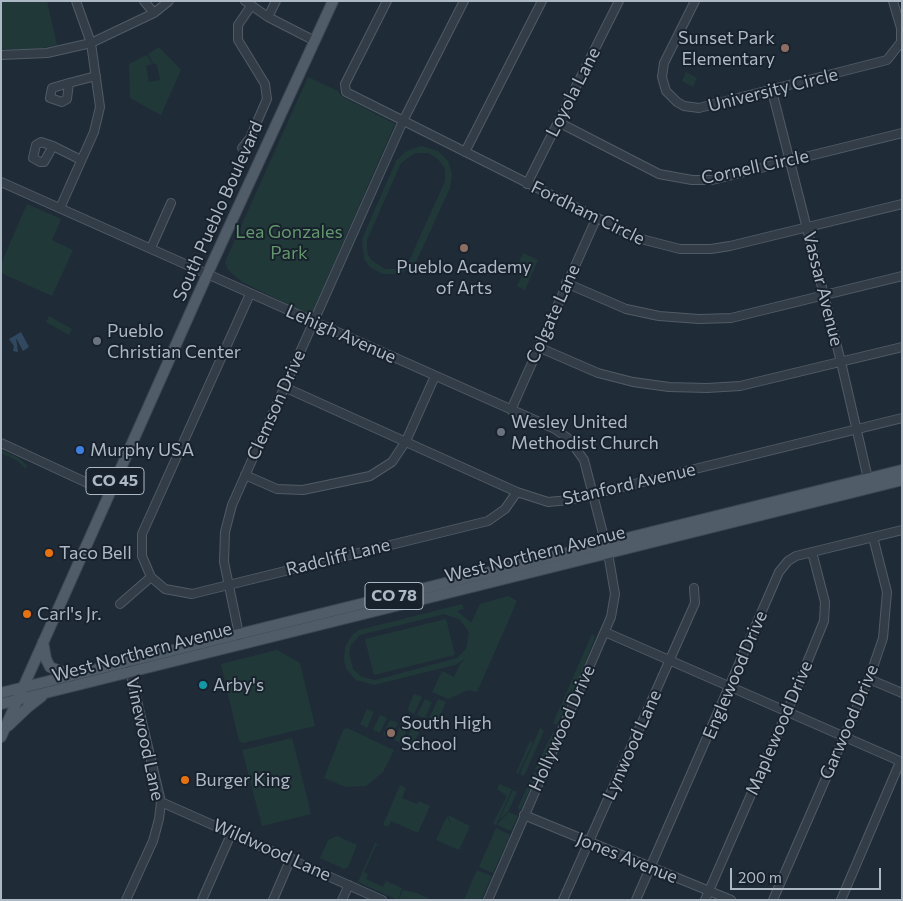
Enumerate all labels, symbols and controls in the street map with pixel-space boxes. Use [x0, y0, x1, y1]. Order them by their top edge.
place label: Sunset Park Elementary [678, 27, 775, 70]
marker: Sunset Park Elementary [779, 42, 791, 54]
street label: Loyola Lane [541, 44, 605, 140]
street label: University Circle [706, 63, 840, 117]
street label: South Pueblo Boulevard [169, 118, 267, 304]
street label: Cornell Circle [699, 145, 811, 189]
street label: Fordham Circle [528, 176, 648, 250]
park label: Lea Gonzales Park [235, 221, 343, 264]
street label: Vassar Avenue [798, 230, 848, 348]
marker: Pueblo Academy of Arts [458, 242, 470, 254]
place label: Pueblo Academy of Arts [396, 256, 532, 298]
street label: Colgate Lane [521, 261, 585, 367]
street label: Lehigh Avenue [283, 300, 399, 368]
place label: Pueblo Christian Center [107, 320, 241, 362]
marker: Pueblo Christian Center [91, 335, 103, 347]
street label: Clemson Drive [242, 347, 310, 463]
place label: Wesley United Methodist Church [511, 411, 659, 454]
marker: Wesley United Methodist Church [495, 426, 507, 438]
place label: Murphy USA [90, 439, 194, 461]
marker: Murphy USA [74, 444, 86, 456]
street label: Stanford Avenue [560, 458, 698, 510]
road number: CO 45 [86, 468, 144, 494]
street label: West Northern Avenue [443, 521, 627, 587]
street label: Radcliff Lane [284, 534, 392, 580]
place label: Taco Bell [59, 542, 132, 564]
marker: Taco Bell [43, 547, 55, 559]
road number: CO 78 [365, 582, 423, 610]
place label: Carl's Jr. [37, 603, 102, 625]
street label: Englewood Drive [698, 607, 772, 743]
marker: Carl's Jr. [21, 608, 33, 620]
street label: West Northern Avenue [50, 618, 234, 686]
street label: Maplewood Drive [741, 658, 817, 798]
street label: Garwood Drive [815, 661, 883, 783]
street label: Hollywood Drive [525, 662, 599, 794]
place label: Arby's [213, 674, 264, 696]
street label: Vinewood Lane [121, 675, 169, 803]
marker: Arby's [197, 679, 209, 691]
street label: Lynwood Lane [598, 687, 666, 803]
place label: South High School [401, 712, 492, 754]
marker: South High School [385, 727, 397, 739]
place label: Burger King [195, 769, 290, 791]
marker: Burger King [179, 774, 191, 786]
street label: Wildwood Lane [210, 814, 334, 886]
street label: Jones Avenue [573, 828, 681, 888]
scale bar [733, 858, 884, 890]
text: 200 m [738, 868, 782, 886]

